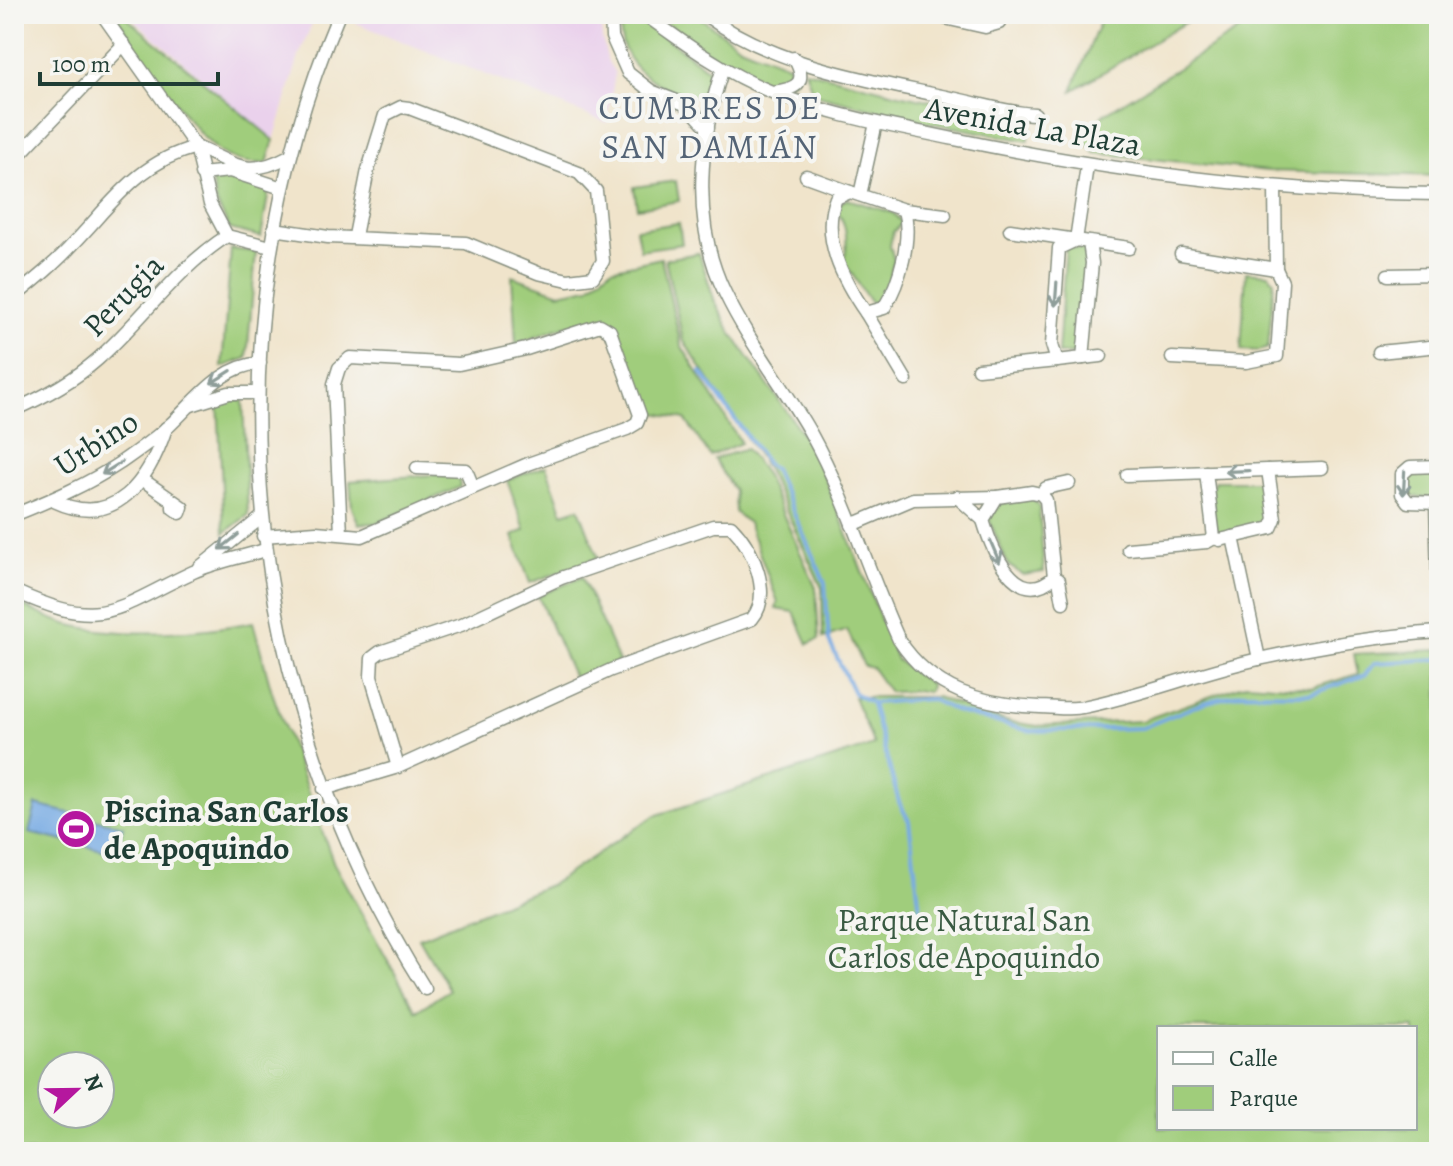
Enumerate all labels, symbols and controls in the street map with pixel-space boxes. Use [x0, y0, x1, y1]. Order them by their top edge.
scale bar [40, 36, 218, 86]
text: 100 m [52, 48, 111, 80]
district label: CUMBRES DE SAN DAMIÁN [598, 84, 822, 170]
street label: Avenida La Plaza [921, 85, 1145, 167]
street label: Perugia [72, 244, 174, 346]
one-way arrow [1048, 280, 1063, 307]
one-way arrow [210, 370, 233, 386]
street label: Urbino [45, 399, 147, 487]
one-way arrow [101, 460, 124, 476]
one-way arrow [1224, 463, 1251, 478]
one-way arrow [1396, 470, 1411, 496]
one-way arrow [219, 533, 240, 551]
one-way arrow [989, 539, 1004, 564]
place label: Piscina San Carlos de Apoquindo [104, 789, 349, 870]
sports icon: Piscina San Carlos de Apoquindo [55, 808, 97, 850]
park label: Parque Natural San Carlos de Apoquindo [828, 898, 1100, 979]
legend [1157, 1026, 1417, 1130]
text: Calle [1229, 1042, 1278, 1074]
north arrow [36, 1050, 116, 1130]
text: N [77, 1070, 111, 1096]
text: Parque [1229, 1082, 1298, 1114]

